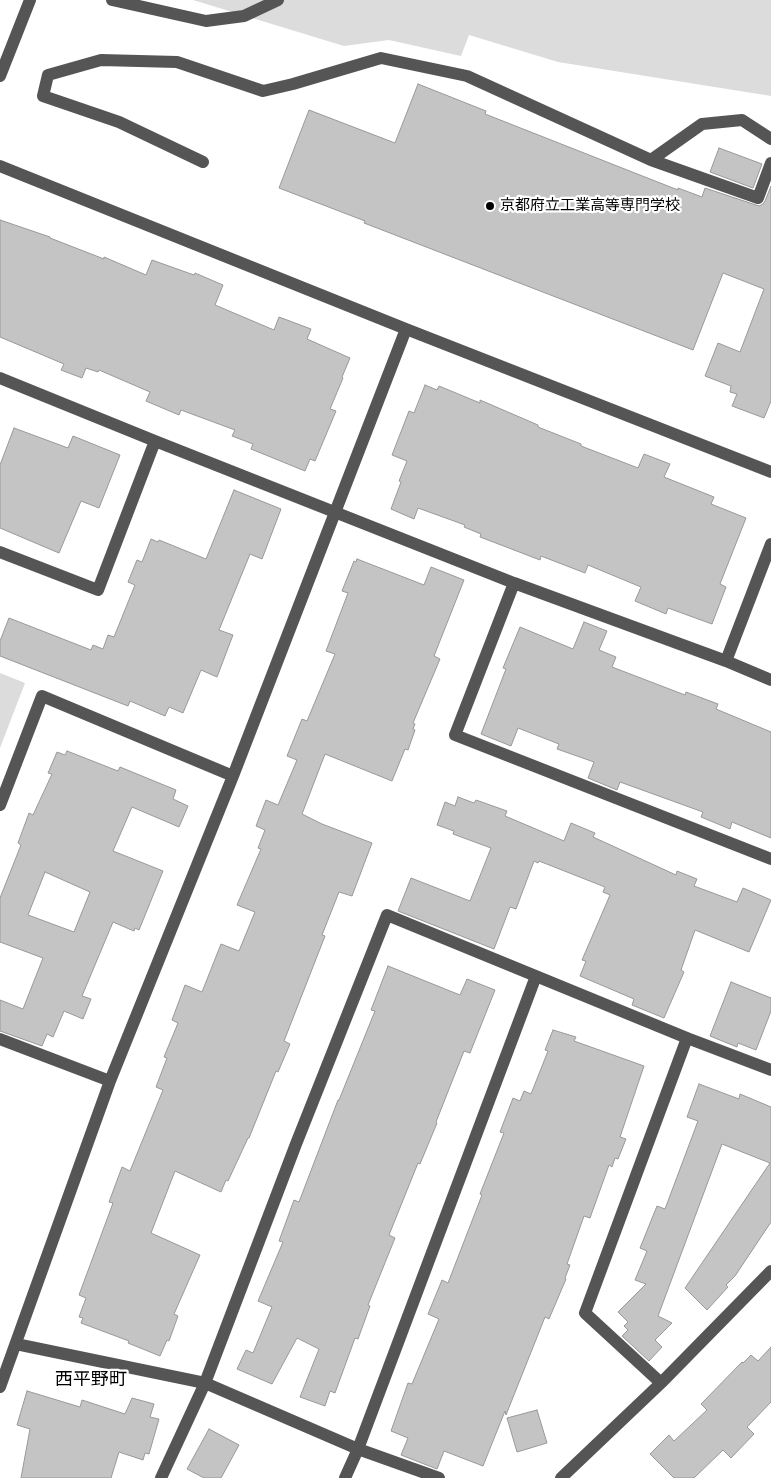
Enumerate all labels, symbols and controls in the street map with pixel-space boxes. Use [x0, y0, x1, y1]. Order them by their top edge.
place label: 京都府立工業高等専門学校 [500, 197, 680, 215]
marker: 京都府立工業高等専門学校 [484, 200, 496, 212]
district label: 西平野町 [55, 1369, 127, 1391]

